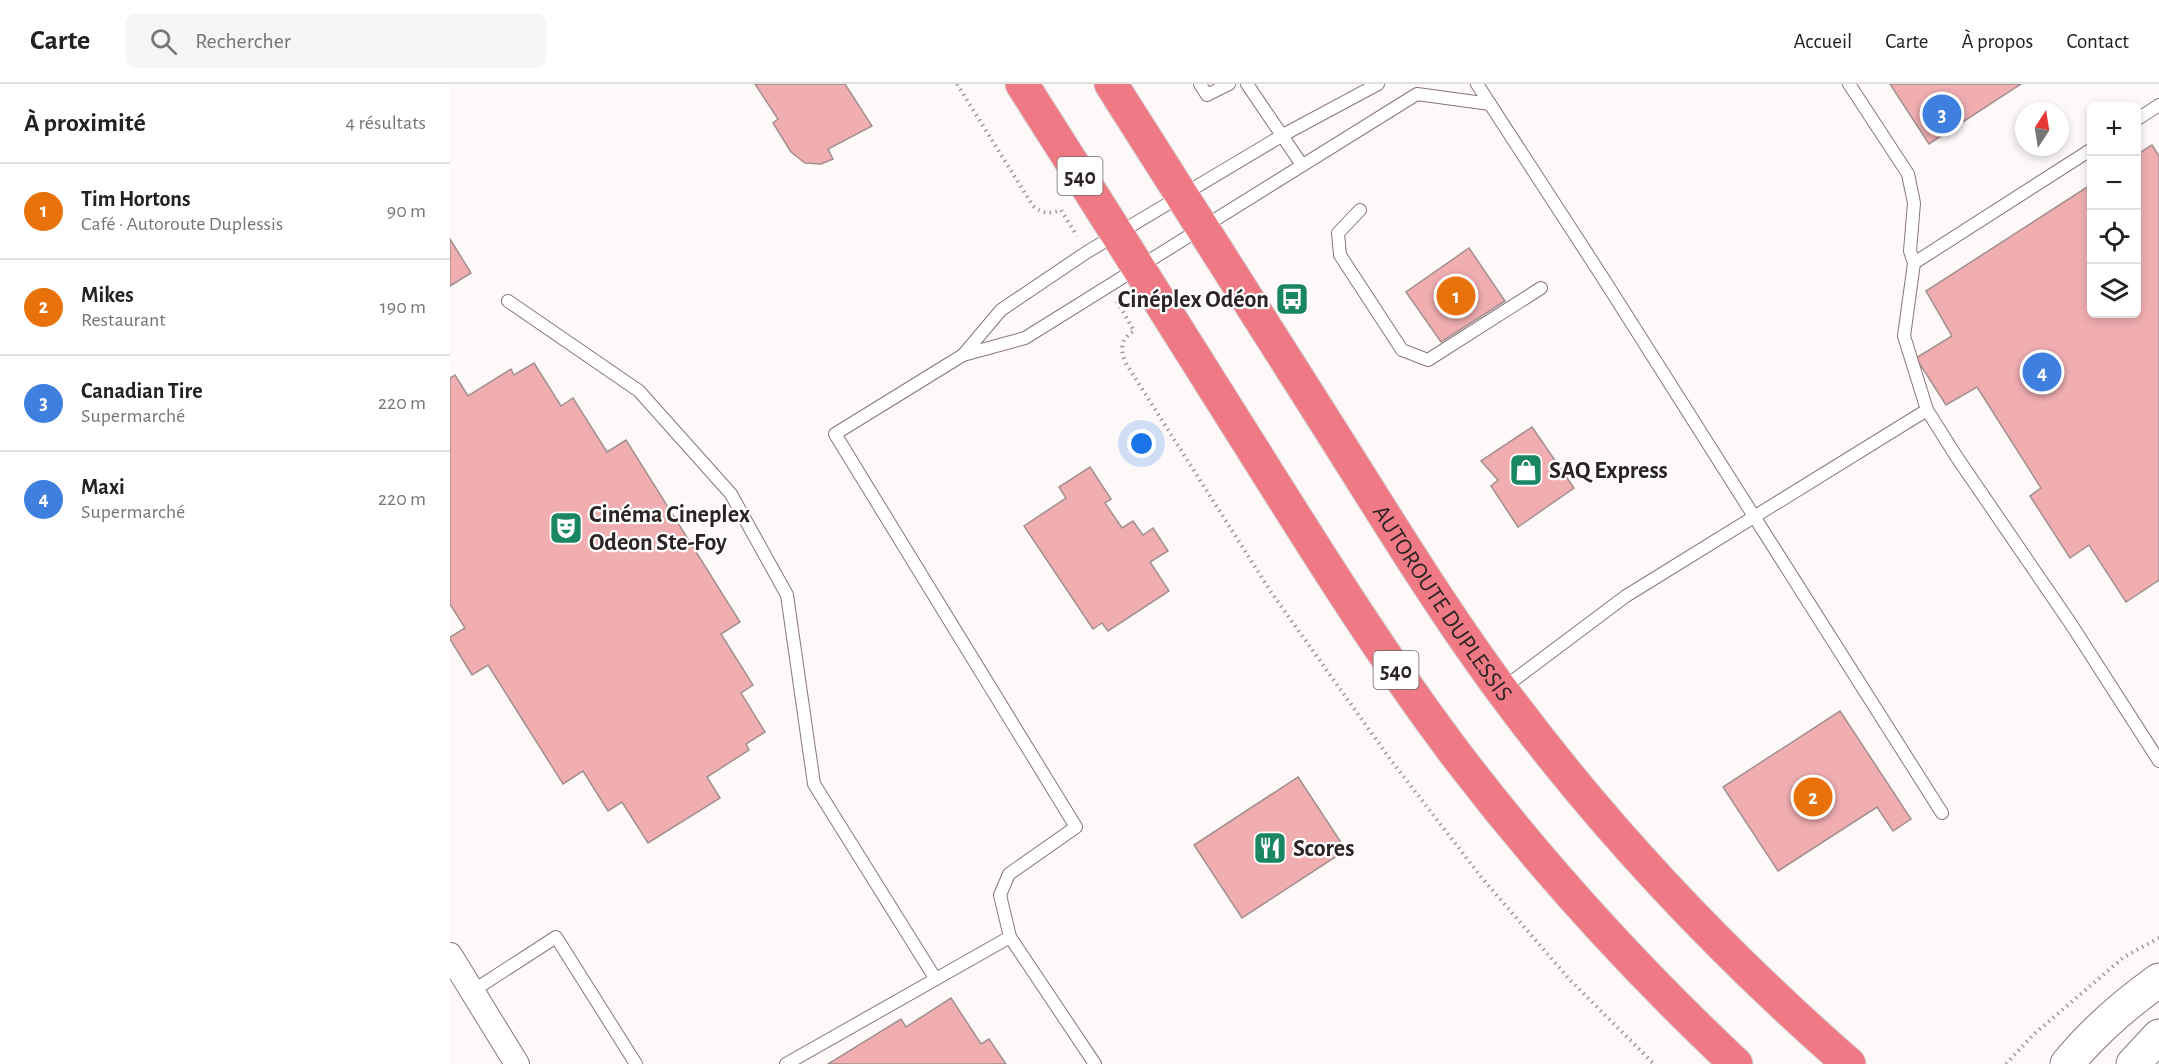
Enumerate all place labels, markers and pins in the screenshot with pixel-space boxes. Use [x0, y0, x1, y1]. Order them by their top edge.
pin: 3 [1922, 92, 1962, 136]
pin: 1 [1436, 274, 1476, 318]
bus stop icon: Cinéplex Odéon [1274, 281, 1310, 317]
place label: Cinéplex Odéon [1118, 288, 1269, 312]
pin: 4 [2022, 350, 2062, 394]
shop icon: SAQ Express [1508, 452, 1544, 488]
place label: SAQ Express [1549, 459, 1668, 483]
place label: Cinéma Cineplex Odeon Ste-Foy [589, 503, 750, 555]
theatre icon: Cinéma Cineplex Odeon Ste-Foy [548, 510, 584, 546]
pin: 2 [1794, 774, 1832, 820]
restaurant icon: Scores [1252, 830, 1288, 866]
place label: Scores [1293, 837, 1354, 861]

